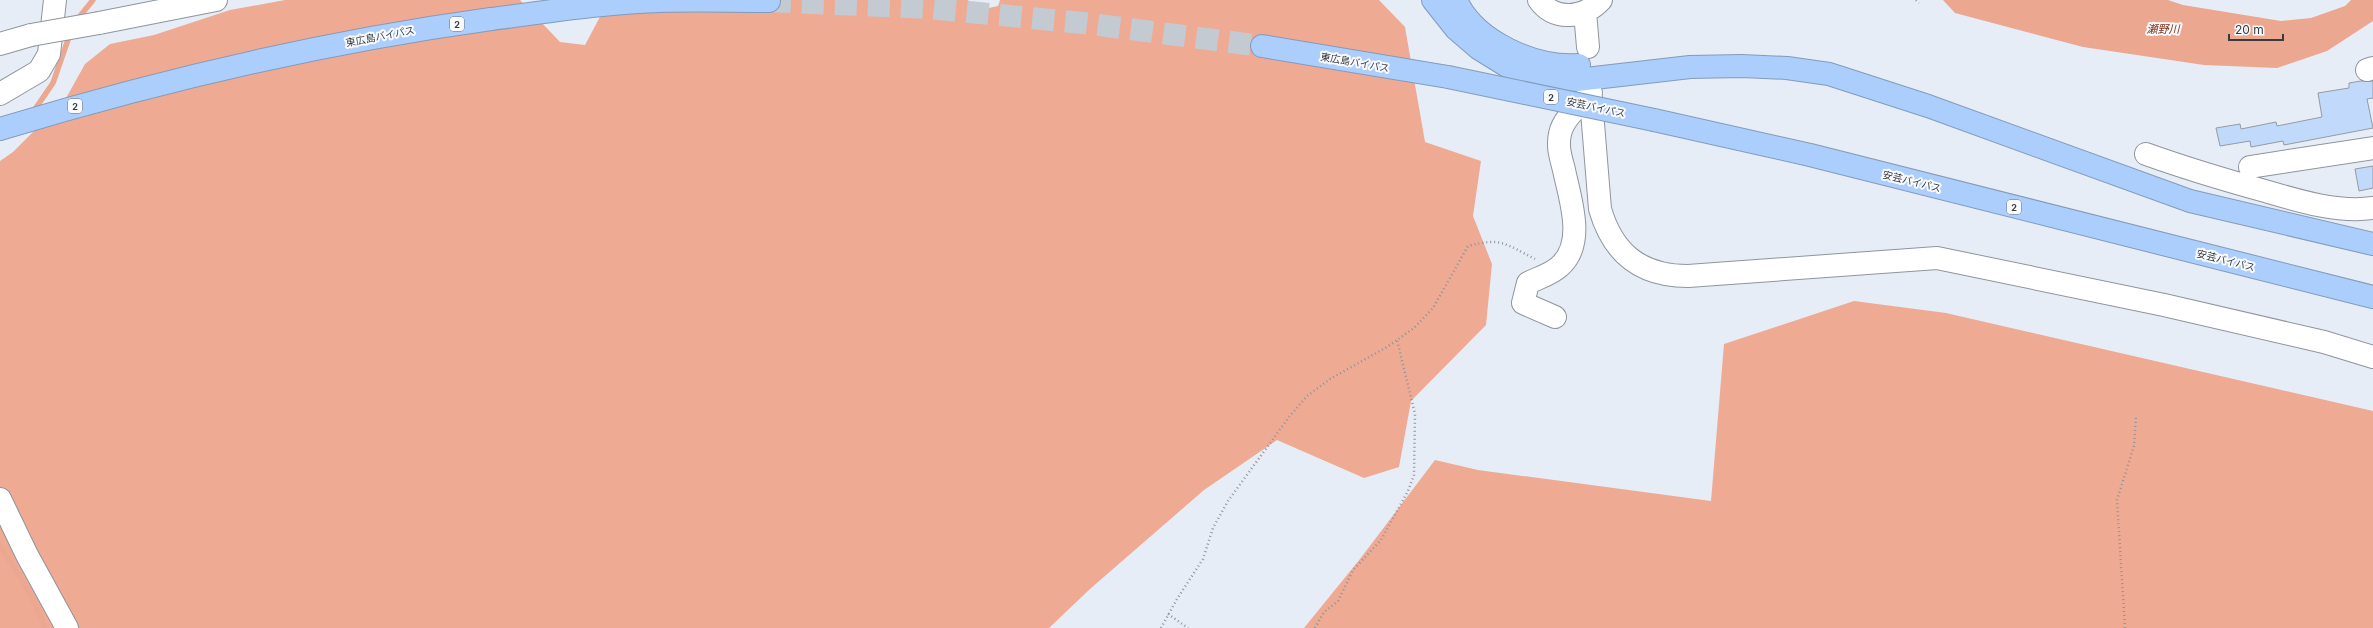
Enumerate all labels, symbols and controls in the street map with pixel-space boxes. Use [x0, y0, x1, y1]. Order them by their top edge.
scale bar [2229, 16, 2283, 42]
road number: 2 [450, 17, 464, 31]
water label: 瀬野川 [2147, 22, 2180, 36]
text: 20 m [2235, 22, 2264, 37]
street label: 東広島バイパス [345, 23, 415, 49]
street label: 東広島バイパス [1320, 50, 1390, 74]
road number: 2 [1544, 90, 1558, 104]
street label: 安芸バイパス [1565, 95, 1627, 119]
road number: 2 [68, 99, 82, 113]
street label: 安芸バイパス [1882, 168, 1942, 194]
road number: 2 [2007, 200, 2021, 214]
street label: 安芸バイパス [2196, 247, 2256, 273]

